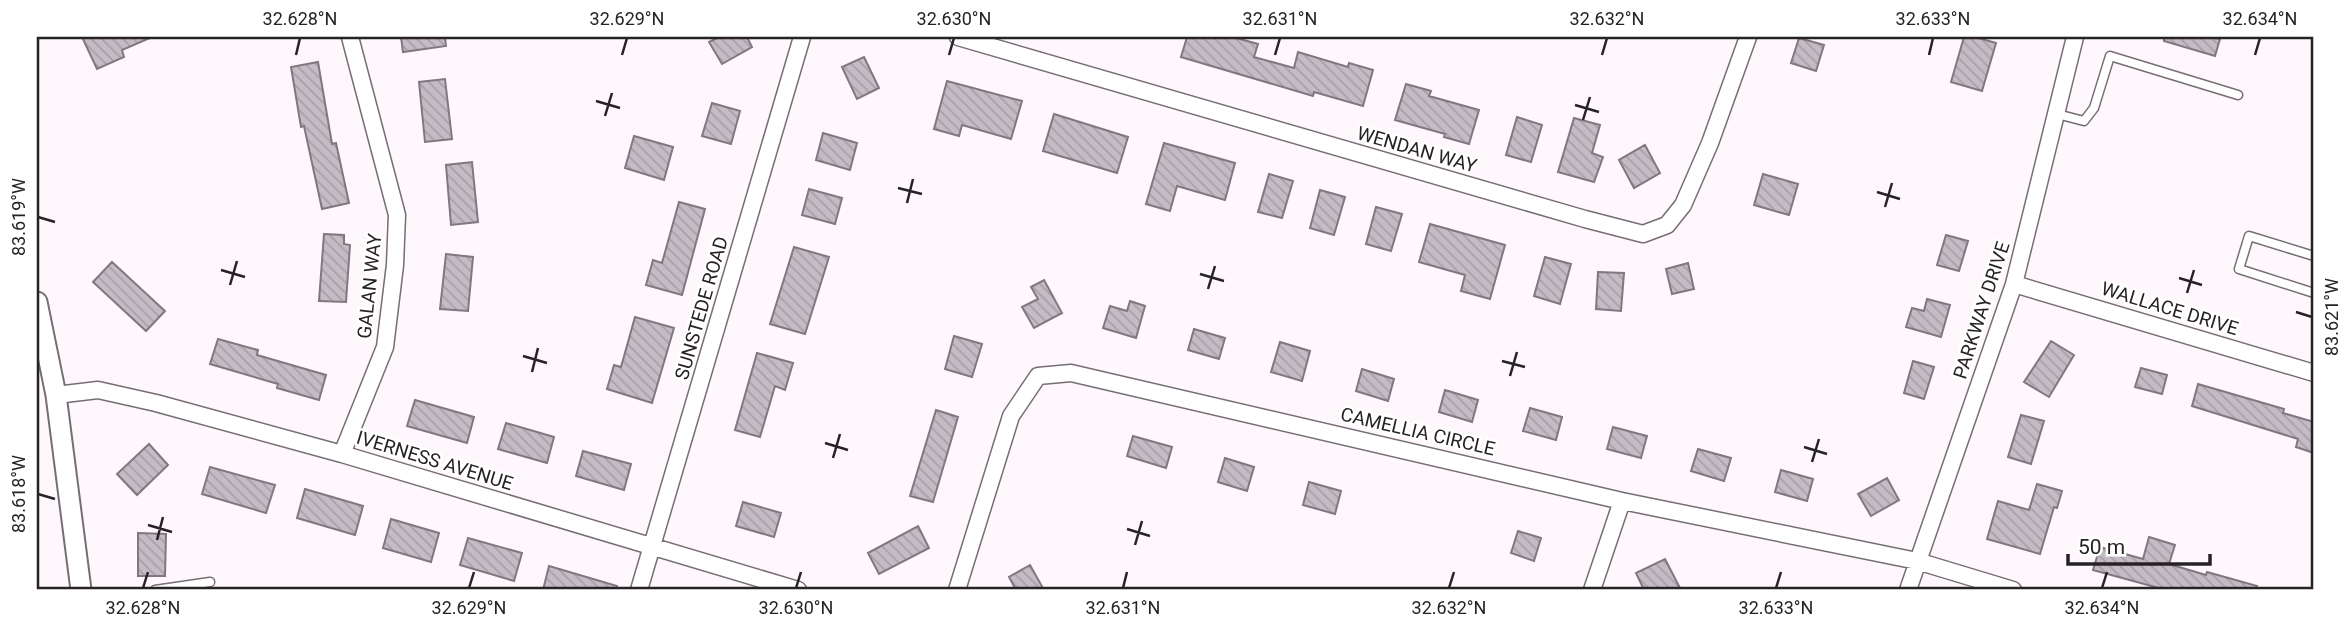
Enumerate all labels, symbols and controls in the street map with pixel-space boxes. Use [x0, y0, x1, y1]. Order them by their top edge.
text: 32.628°N [263, 8, 337, 29]
text: 32.629°N [590, 8, 664, 29]
text: 32.630°N [917, 8, 991, 29]
text: 32.631°N [1243, 8, 1317, 29]
text: 32.632°N [1570, 8, 1644, 29]
text: 32.633°N [1896, 8, 1970, 29]
text: 32.634°N [2223, 8, 2297, 29]
street label: WENDAN WAY [1354, 121, 1480, 178]
text: 83.619°W [8, 178, 29, 256]
street label: GALAN WAY [353, 232, 387, 340]
street label: SUNSTEDE ROAD [670, 234, 733, 382]
street label: PARKWAY DRIVE [1948, 238, 2015, 382]
street label: WALLACE DRIVE [2099, 277, 2241, 340]
text: 83.621°W [2321, 278, 2342, 356]
street label: CAMELLIA CIRCLE [1338, 403, 1497, 460]
street label: IVERNESS AVENUE [354, 426, 516, 495]
text: 83.618°W [8, 455, 29, 533]
scale bar [2068, 522, 2209, 566]
text: 50 m [2078, 535, 2125, 559]
text: 32.628°N [106, 597, 180, 618]
text: 32.629°N [432, 597, 506, 618]
text: 32.630°N [759, 597, 833, 618]
text: 32.631°N [1086, 597, 1160, 618]
text: 32.632°N [1412, 597, 1486, 618]
text: 32.633°N [1739, 597, 1813, 618]
text: 32.634°N [2065, 597, 2139, 618]

